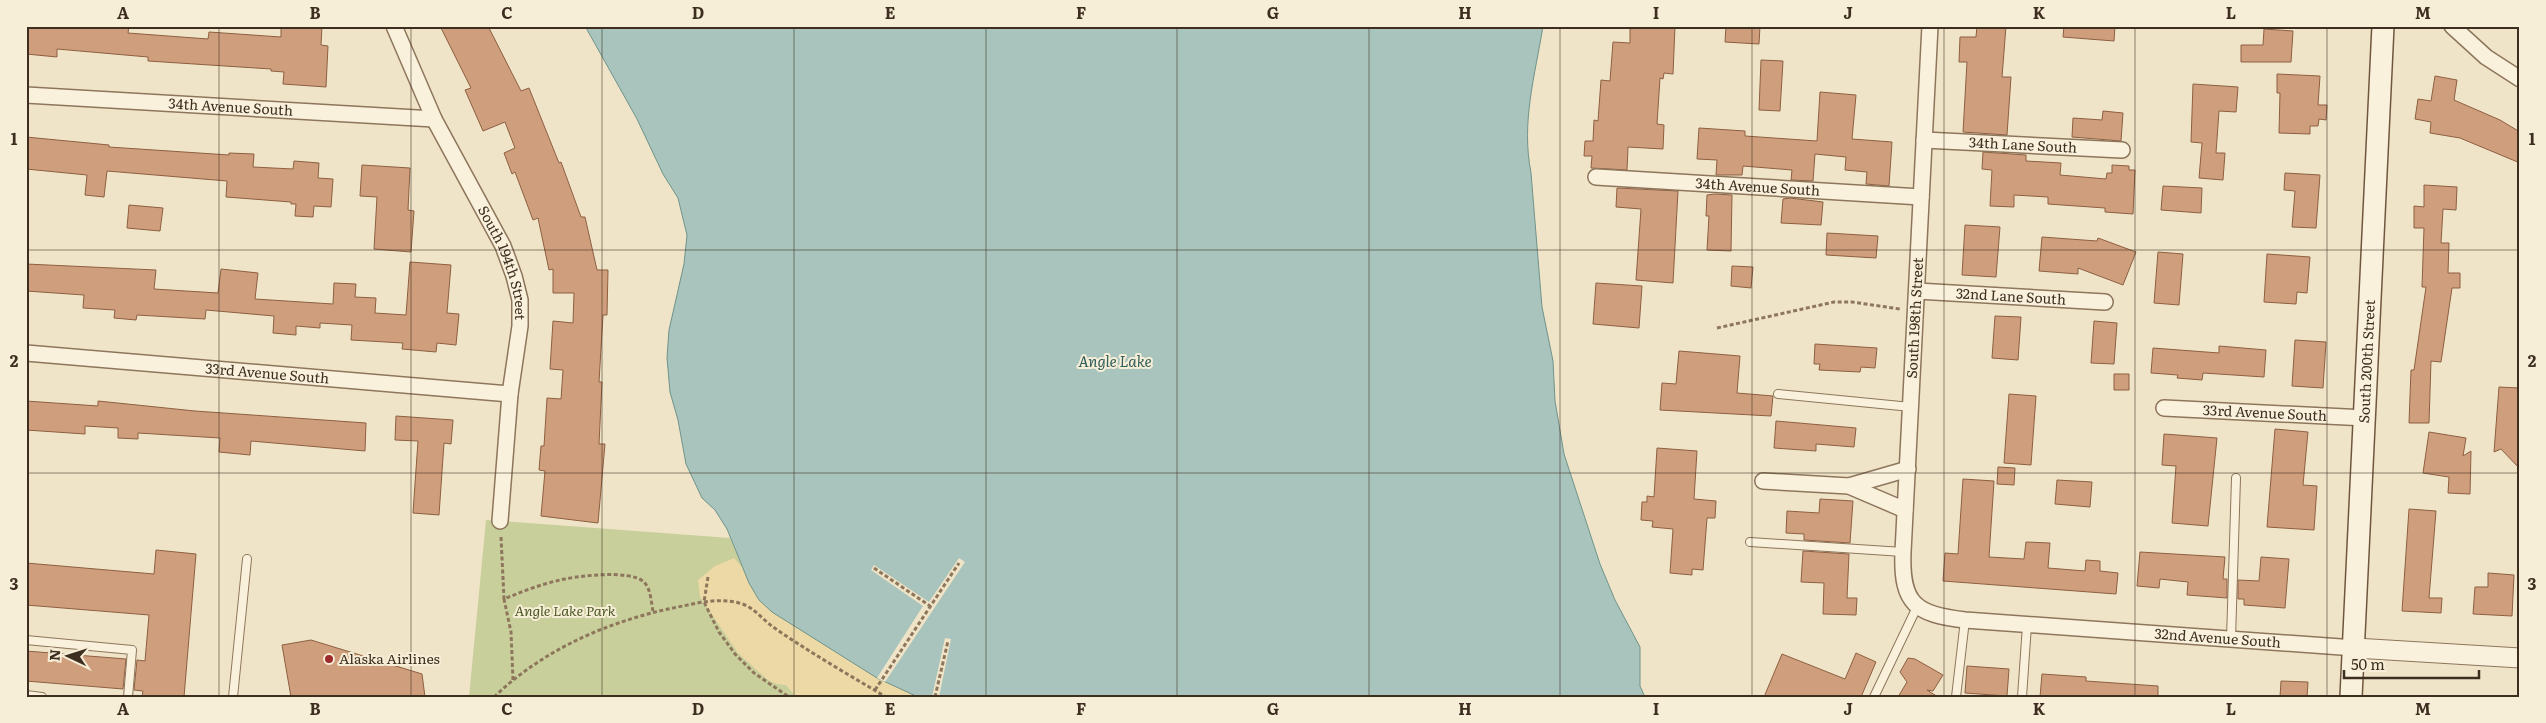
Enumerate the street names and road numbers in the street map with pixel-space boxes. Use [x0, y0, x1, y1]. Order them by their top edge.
street label: 34th Avenue South [168, 92, 294, 120]
street label: 34th Lane South [1968, 131, 2078, 157]
street label: 34th Avenue South [1695, 172, 1821, 200]
street label: South 194th Street [474, 202, 531, 321]
street label: South 198th Street [1901, 257, 1927, 379]
street label: 32nd Lane South [1955, 282, 2067, 309]
street label: South 200th Street [2353, 299, 2379, 424]
street label: 33rd Avenue South [204, 357, 330, 388]
street label: 33rd Avenue South [2202, 399, 2328, 425]
street label: 32nd Avenue South [2154, 623, 2282, 652]

